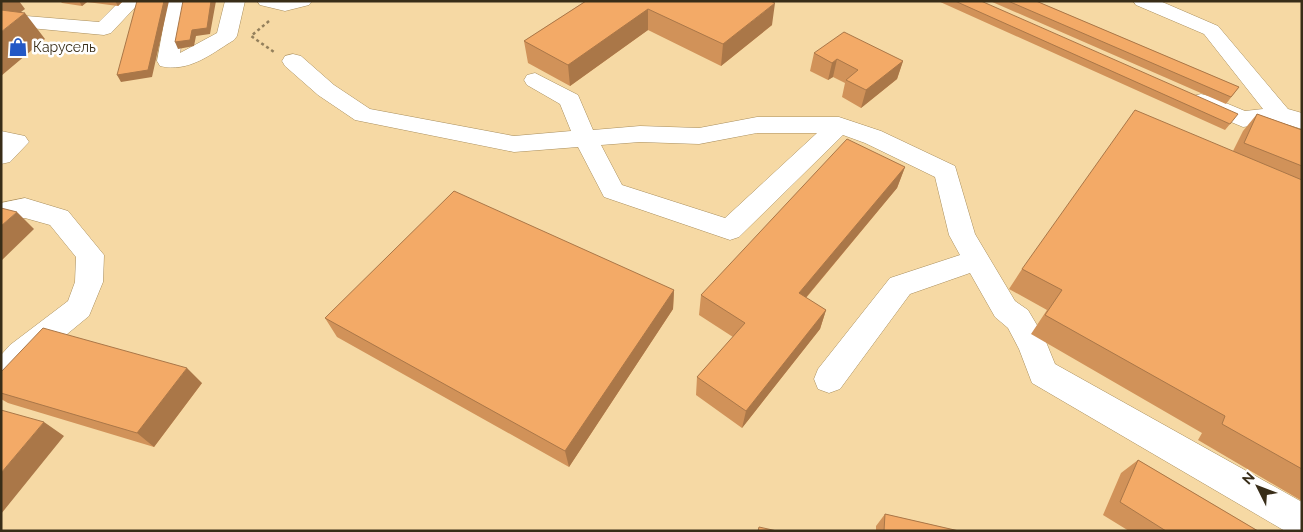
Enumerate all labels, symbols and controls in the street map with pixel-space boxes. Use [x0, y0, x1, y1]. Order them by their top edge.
shop icon: Карусель [7, 36, 29, 58]
place label: Карусель [33, 39, 96, 55]
north arrow [1233, 462, 1283, 512]
text: N [1239, 469, 1258, 488]

